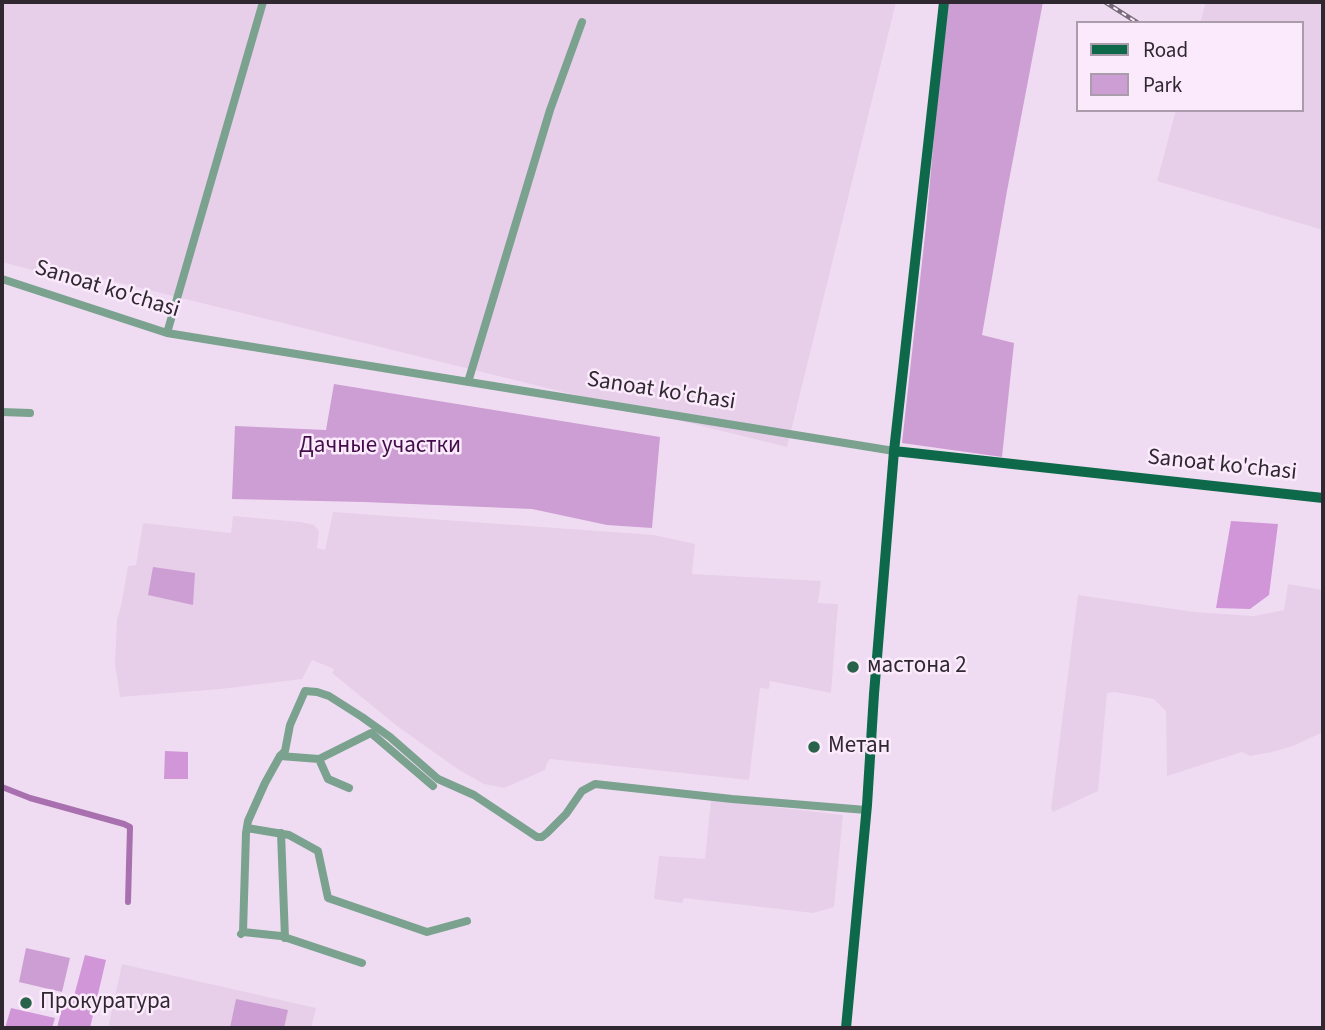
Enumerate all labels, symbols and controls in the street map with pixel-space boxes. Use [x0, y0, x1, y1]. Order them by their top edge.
legend [1076, 21, 1304, 112]
text: Road [1143, 35, 1188, 65]
text: Park [1143, 70, 1182, 100]
street label: Sanoat ko'chasi [31, 255, 183, 325]
street label: Sanoat ko'chasi [585, 367, 737, 417]
park label: Дачные участки [299, 433, 461, 461]
street label: Sanoat ko'chasi [1146, 444, 1298, 488]
place label: мастона 2 [867, 653, 967, 681]
marker: мастона 2 [845, 659, 861, 675]
place label: Метан [828, 733, 891, 761]
marker: Метан [806, 739, 822, 755]
place label: Прокуратура [40, 989, 171, 1017]
marker: Прокуратура [18, 995, 34, 1011]

